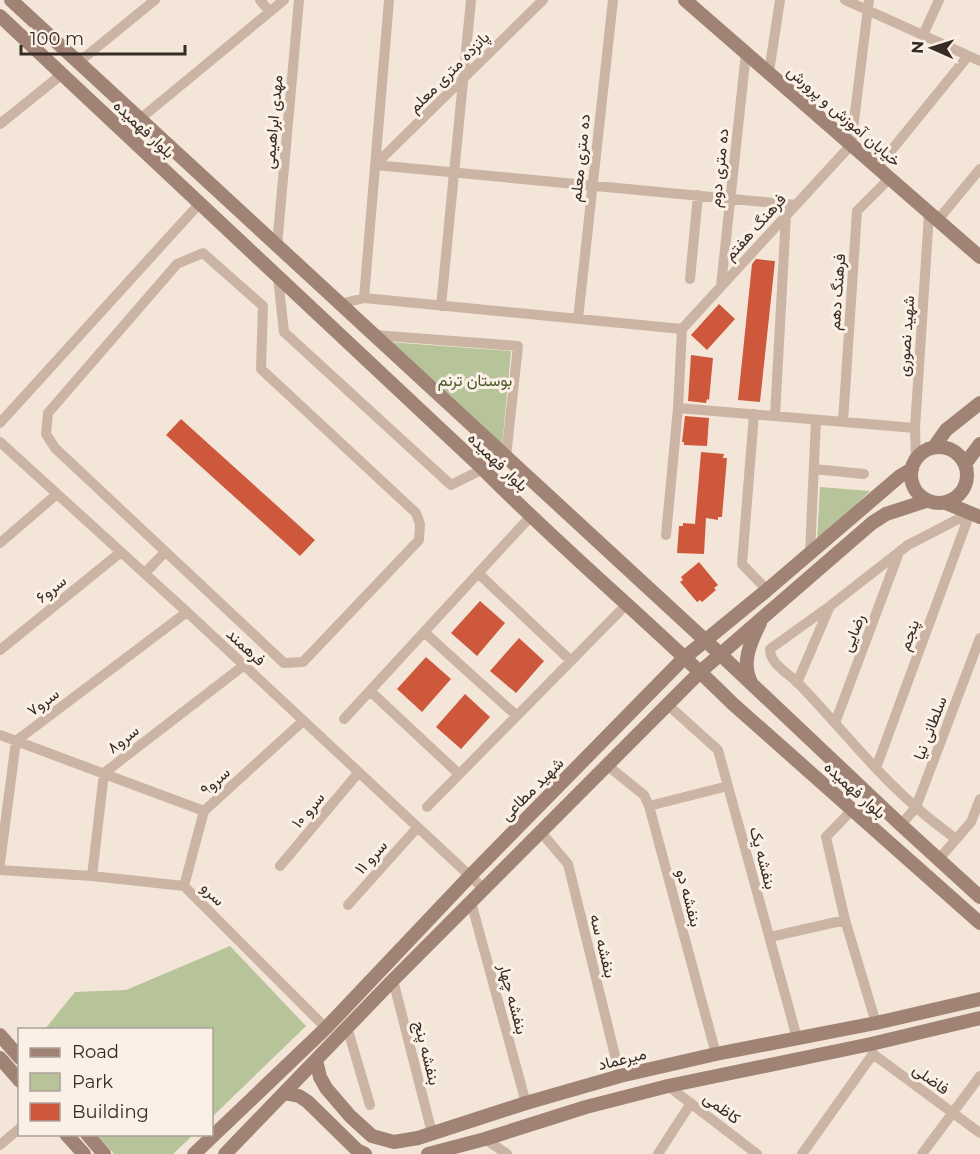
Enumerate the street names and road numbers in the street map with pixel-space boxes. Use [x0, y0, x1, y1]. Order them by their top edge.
street label: پانزده متری معلم [405, 28, 495, 118]
street label: خیابان آموزش و پرورش [782, 61, 905, 172]
street label: مهدی ابراهیمی [259, 74, 288, 170]
street label: بلوار فهمیده [109, 96, 178, 163]
street label: ده متری معلم [566, 113, 595, 203]
street label: ده متری دوم [705, 127, 734, 209]
street label: فرهنگ هفتم [720, 190, 791, 265]
street label: فرهنگ دهم [825, 253, 850, 331]
street label: شهید نصوری [894, 295, 919, 377]
street label: بلوار فهمیده [463, 429, 532, 496]
street label: سرو۶ [32, 571, 71, 608]
street label: رضایی [837, 611, 870, 655]
street label: پنجم [895, 617, 925, 654]
street label: فرهمند [222, 624, 269, 671]
street label: سرو۷ [23, 684, 63, 721]
street label: سلطانی نیا [909, 694, 952, 763]
street label: سرو۸ [103, 721, 143, 758]
street label: شهید مطاعی [497, 754, 568, 825]
street label: بلوار فهمیده [820, 757, 890, 823]
street label: سرو۹ [196, 763, 234, 800]
street label: سرو ۱۰ [287, 788, 329, 833]
street label: بنفشه یک [746, 825, 780, 891]
street label: ۱۱ سرو [351, 836, 392, 879]
street label: بنفشه دو [671, 867, 706, 929]
street label: سرو [196, 878, 229, 911]
street label: بنفشه سه [586, 912, 620, 980]
street label: بنفشه چهار [492, 961, 532, 1037]
street label: بنفشه پنج [408, 1019, 444, 1088]
street label: میرعماد [596, 1044, 648, 1075]
street label: فاضلی [909, 1059, 953, 1099]
street label: کاظمی [699, 1088, 744, 1129]

